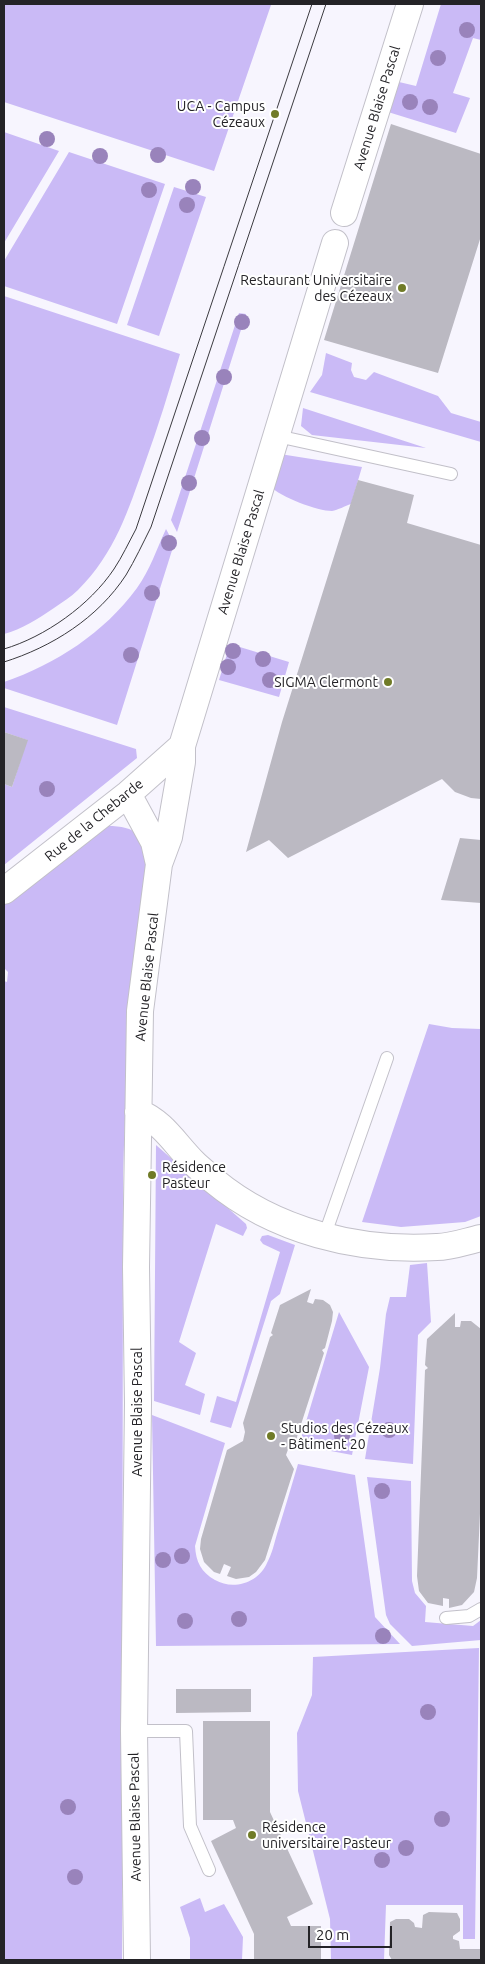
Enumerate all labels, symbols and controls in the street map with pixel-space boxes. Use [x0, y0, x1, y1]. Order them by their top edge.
street label: Avenue Blaise Pascal [350, 44, 404, 172]
place label: UCA - Campus Cézeaux [177, 98, 265, 130]
marker: UCA - Campus Cézeaux [269, 108, 281, 120]
place label: Restaurant Universitaire des Cézeaux [240, 272, 392, 304]
marker: Restaurant Universitaire des Cézeaux [396, 282, 408, 294]
street label: Avenue Blaise Pascal [214, 488, 268, 616]
place label: SIGMA Clermont [274, 674, 378, 690]
marker: SIGMA Clermont [382, 676, 394, 688]
street label: Rue de la Chebarde [41, 775, 147, 865]
street label: Avenue Blaise Pascal [132, 912, 162, 1042]
place label: Résidence Pasteur [162, 1159, 226, 1192]
marker: Résidence Pasteur [146, 1169, 158, 1181]
street label: Avenue Blaise Pascal [129, 1347, 145, 1477]
place label: Studios des Cézeaux - Bâtiment 20 [281, 1420, 409, 1452]
marker: Studios des Cézeaux - Bâtiment 20 [265, 1430, 277, 1442]
street label: Avenue Blaise Pascal [125, 1752, 145, 1882]
place label: Résidence universitaire Pasteur [262, 1819, 391, 1851]
marker: Résidence universitaire Pasteur [246, 1829, 258, 1841]
scale bar [310, 1916, 394, 1948]
text: 20 m [316, 1926, 349, 1943]

